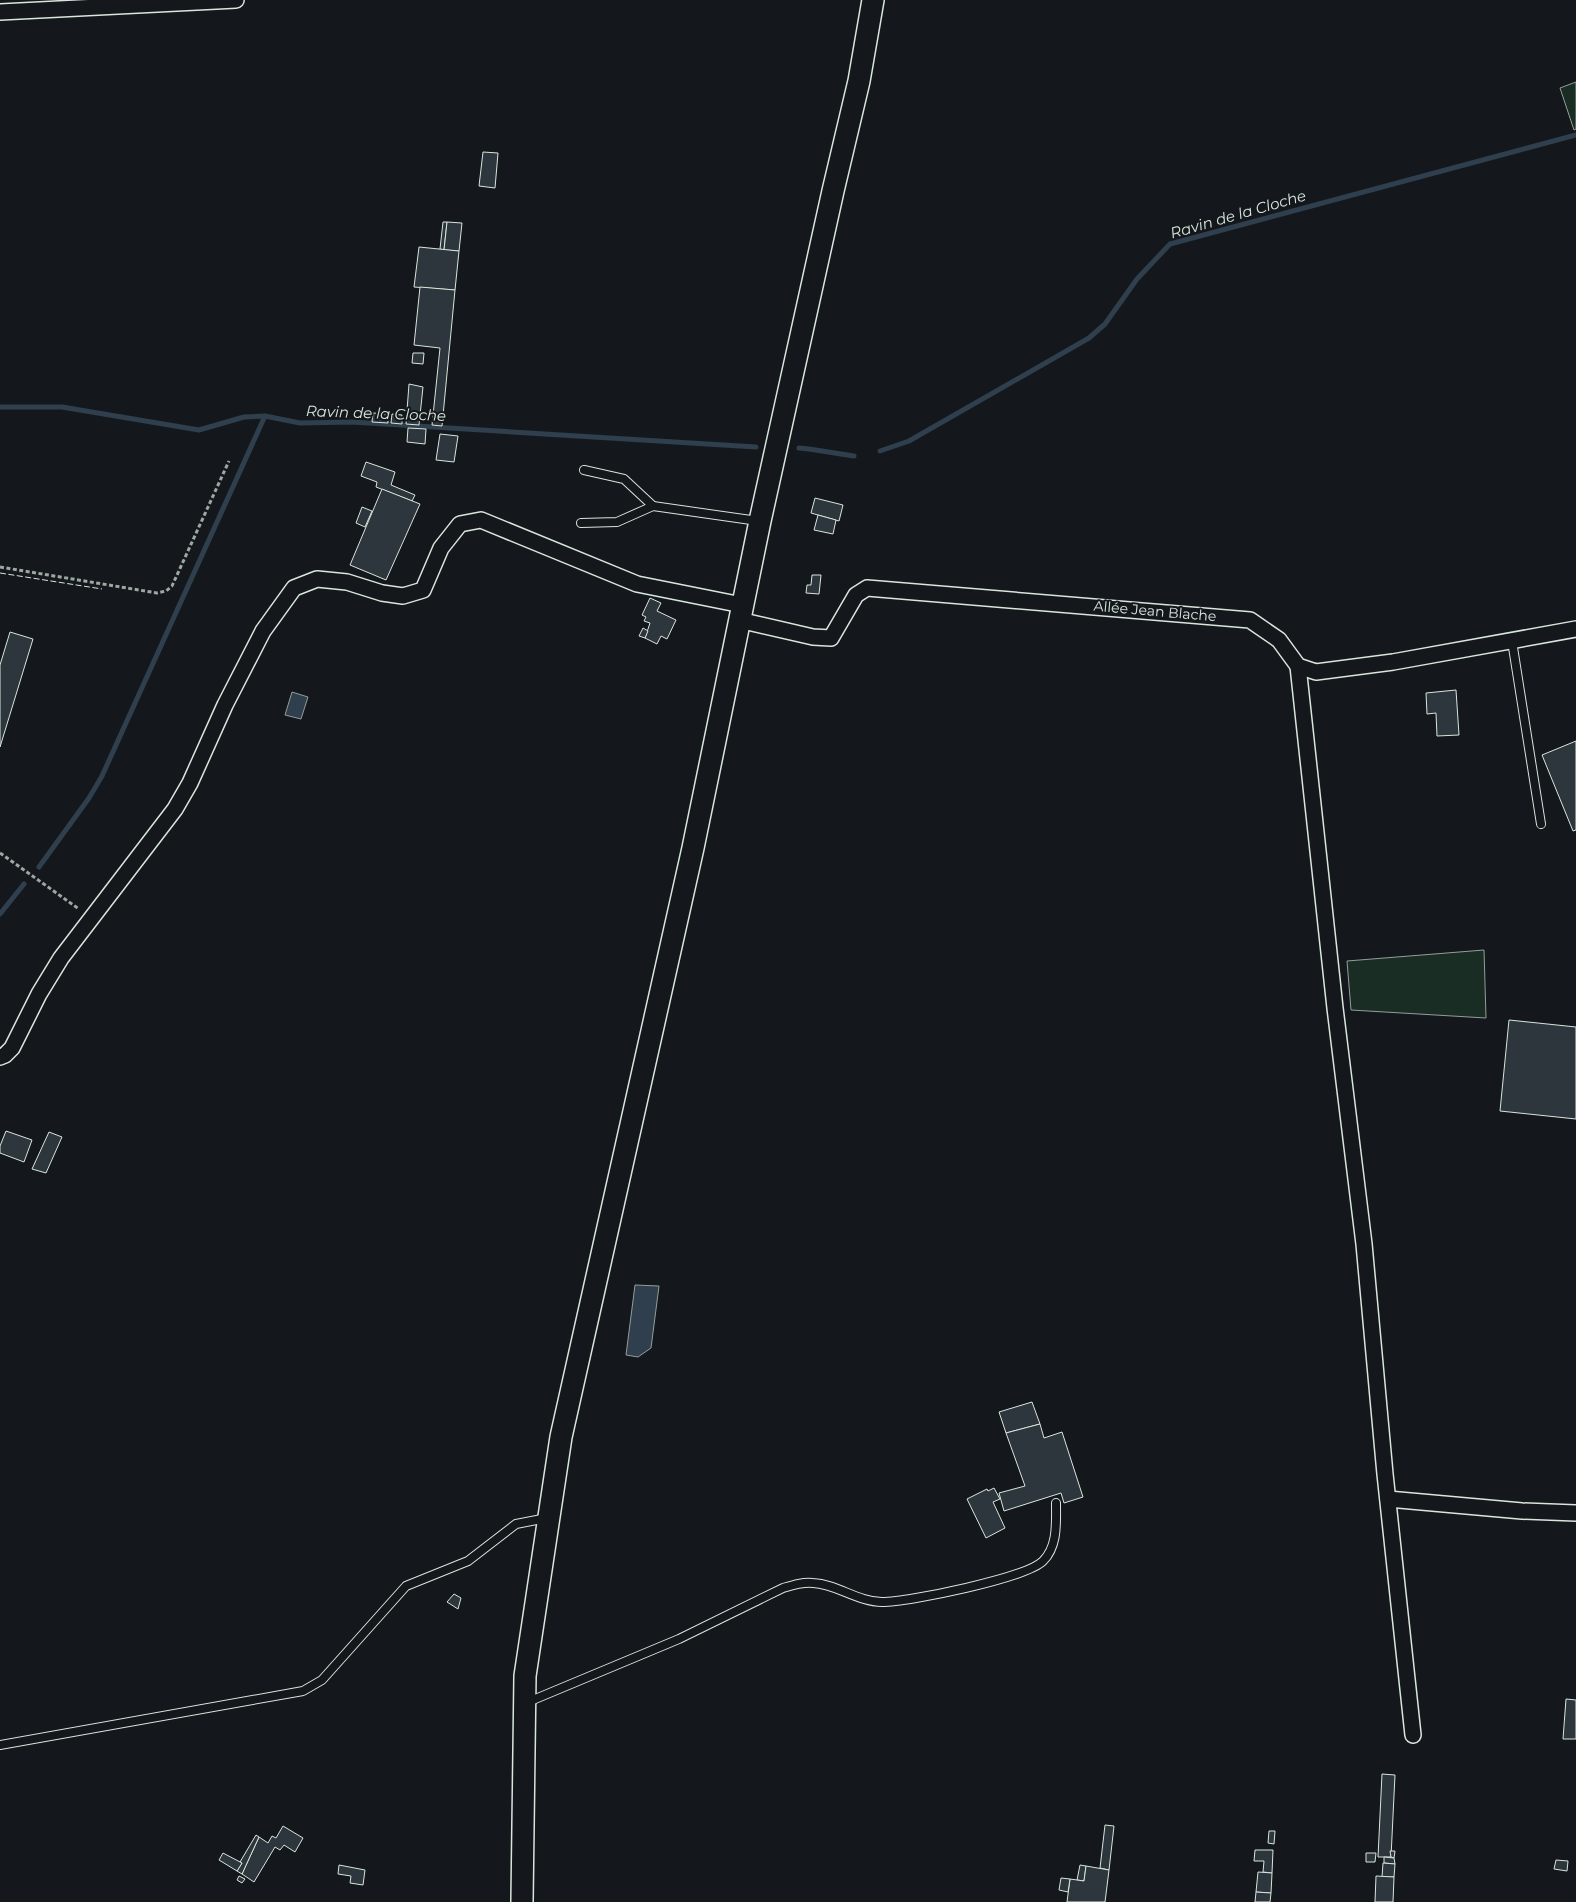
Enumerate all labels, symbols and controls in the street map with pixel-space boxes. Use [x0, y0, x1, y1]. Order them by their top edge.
water label: Ravin de la Cloche [1168, 186, 1308, 242]
water label: Ravin de la Cloche [306, 401, 446, 425]
street label: Allée Jean Blache [1093, 597, 1217, 625]

